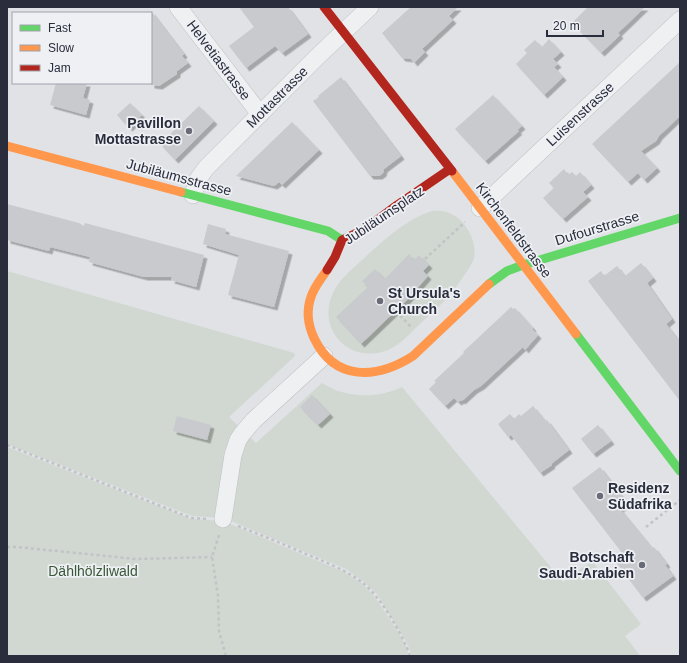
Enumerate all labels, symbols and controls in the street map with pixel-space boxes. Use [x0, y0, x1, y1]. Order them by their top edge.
legend [12, 12, 152, 84]
scale bar [547, 12, 603, 38]
street label: Helvetiastrasse [184, 17, 254, 103]
text: 20 m [553, 19, 580, 33]
text: Fast [48, 21, 72, 35]
text: Slow [48, 41, 74, 55]
text: Jam [48, 61, 71, 75]
street label: Mottastrasse [243, 63, 311, 131]
street label: Luisenstrasse [543, 79, 617, 149]
place label: Pavillon Mottastrasse [95, 115, 181, 147]
marker: Pavillon Mottastrasse [184, 126, 194, 136]
street label: Jubiläumsstrasse [125, 155, 234, 199]
street label: Kirchenfeldstrasse [473, 179, 555, 281]
street label: Jubiläumsplatz [341, 182, 427, 248]
street label: Dufourstrasse [553, 208, 641, 248]
place label: St Ursula's Church [388, 285, 461, 317]
marker: St Ursula's Church [375, 296, 385, 306]
place label: Residenz Südafrika [608, 480, 672, 512]
marker: Residenz Südafrika [595, 491, 605, 501]
place label: Botschaft Saudi-Arabien [539, 549, 634, 581]
marker: Botschaft Saudi-Arabien [637, 560, 647, 570]
park label: Dählhölzliwald [48, 563, 138, 579]

